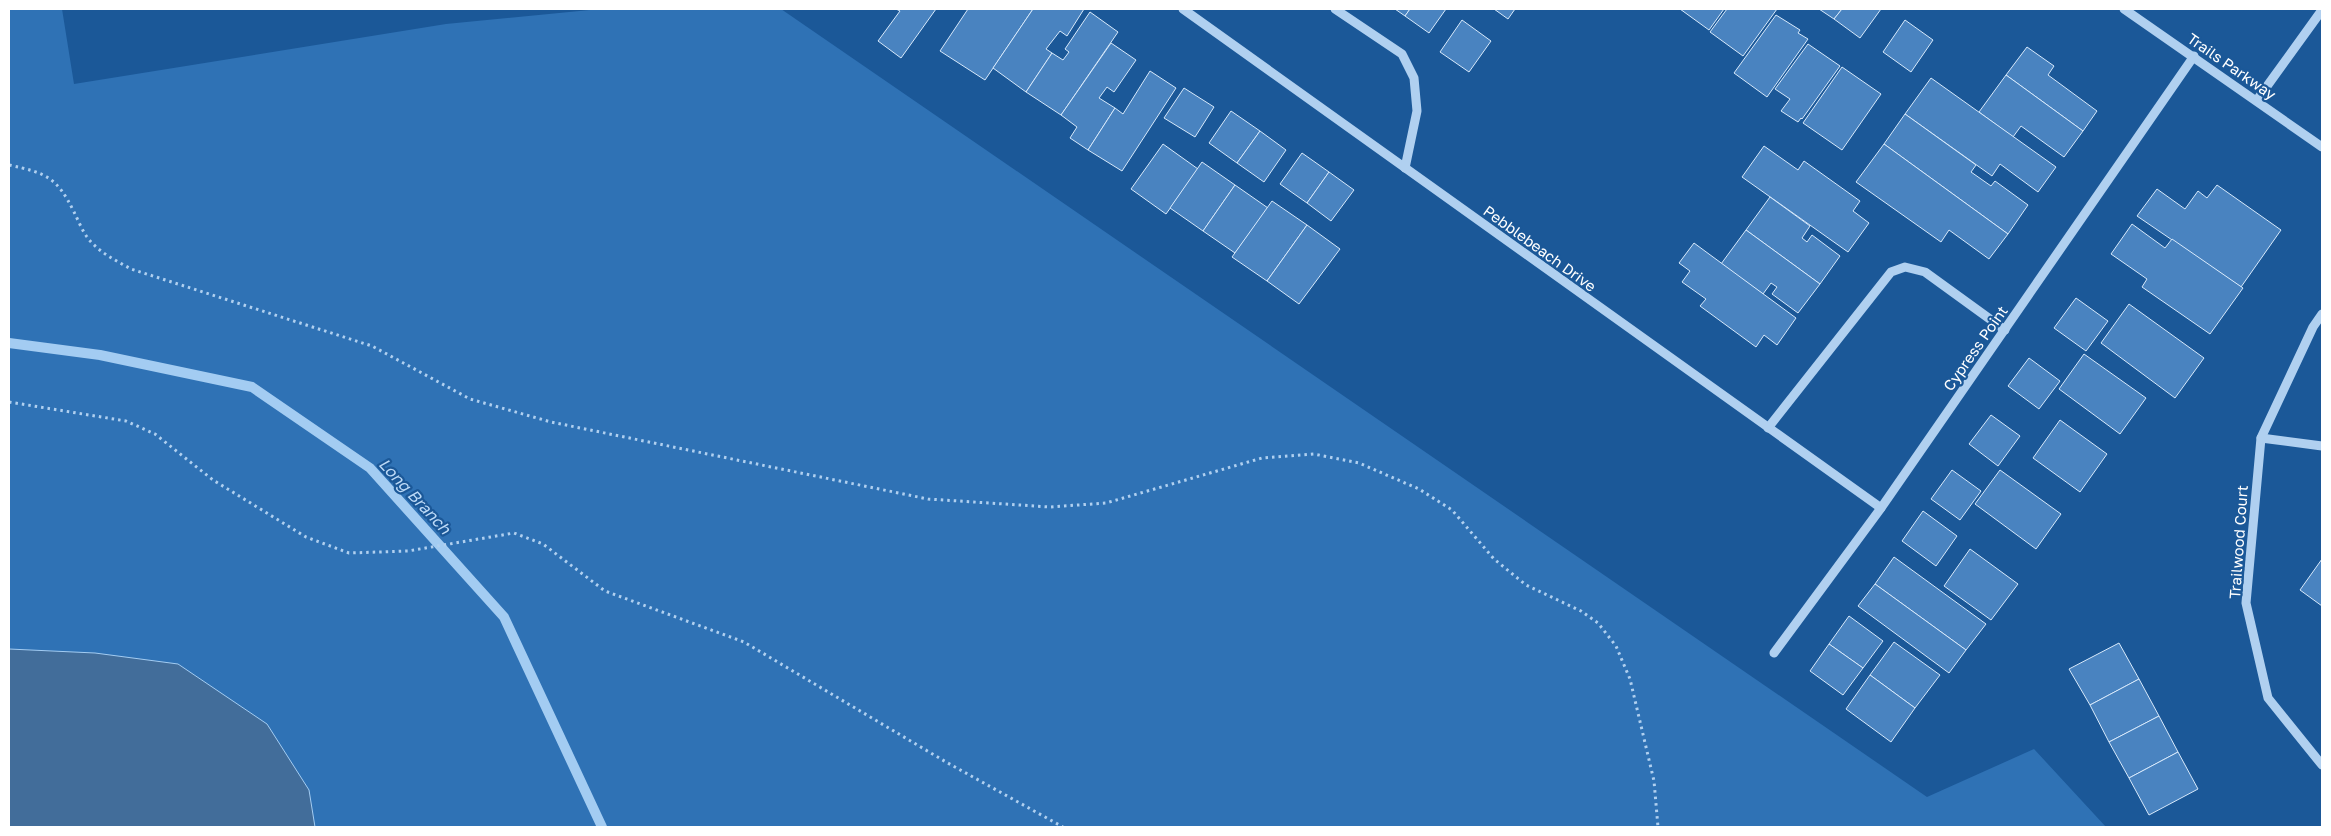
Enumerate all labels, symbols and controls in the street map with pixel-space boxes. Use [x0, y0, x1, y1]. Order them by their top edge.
street label: Trails Parkway [2184, 29, 2280, 103]
street label: Pebblebeach Drive [1480, 201, 1600, 295]
street label: Cypress Point [1939, 302, 2011, 394]
water label: Long Branch [375, 454, 456, 539]
street label: Trailwood Court [2225, 484, 2251, 600]

